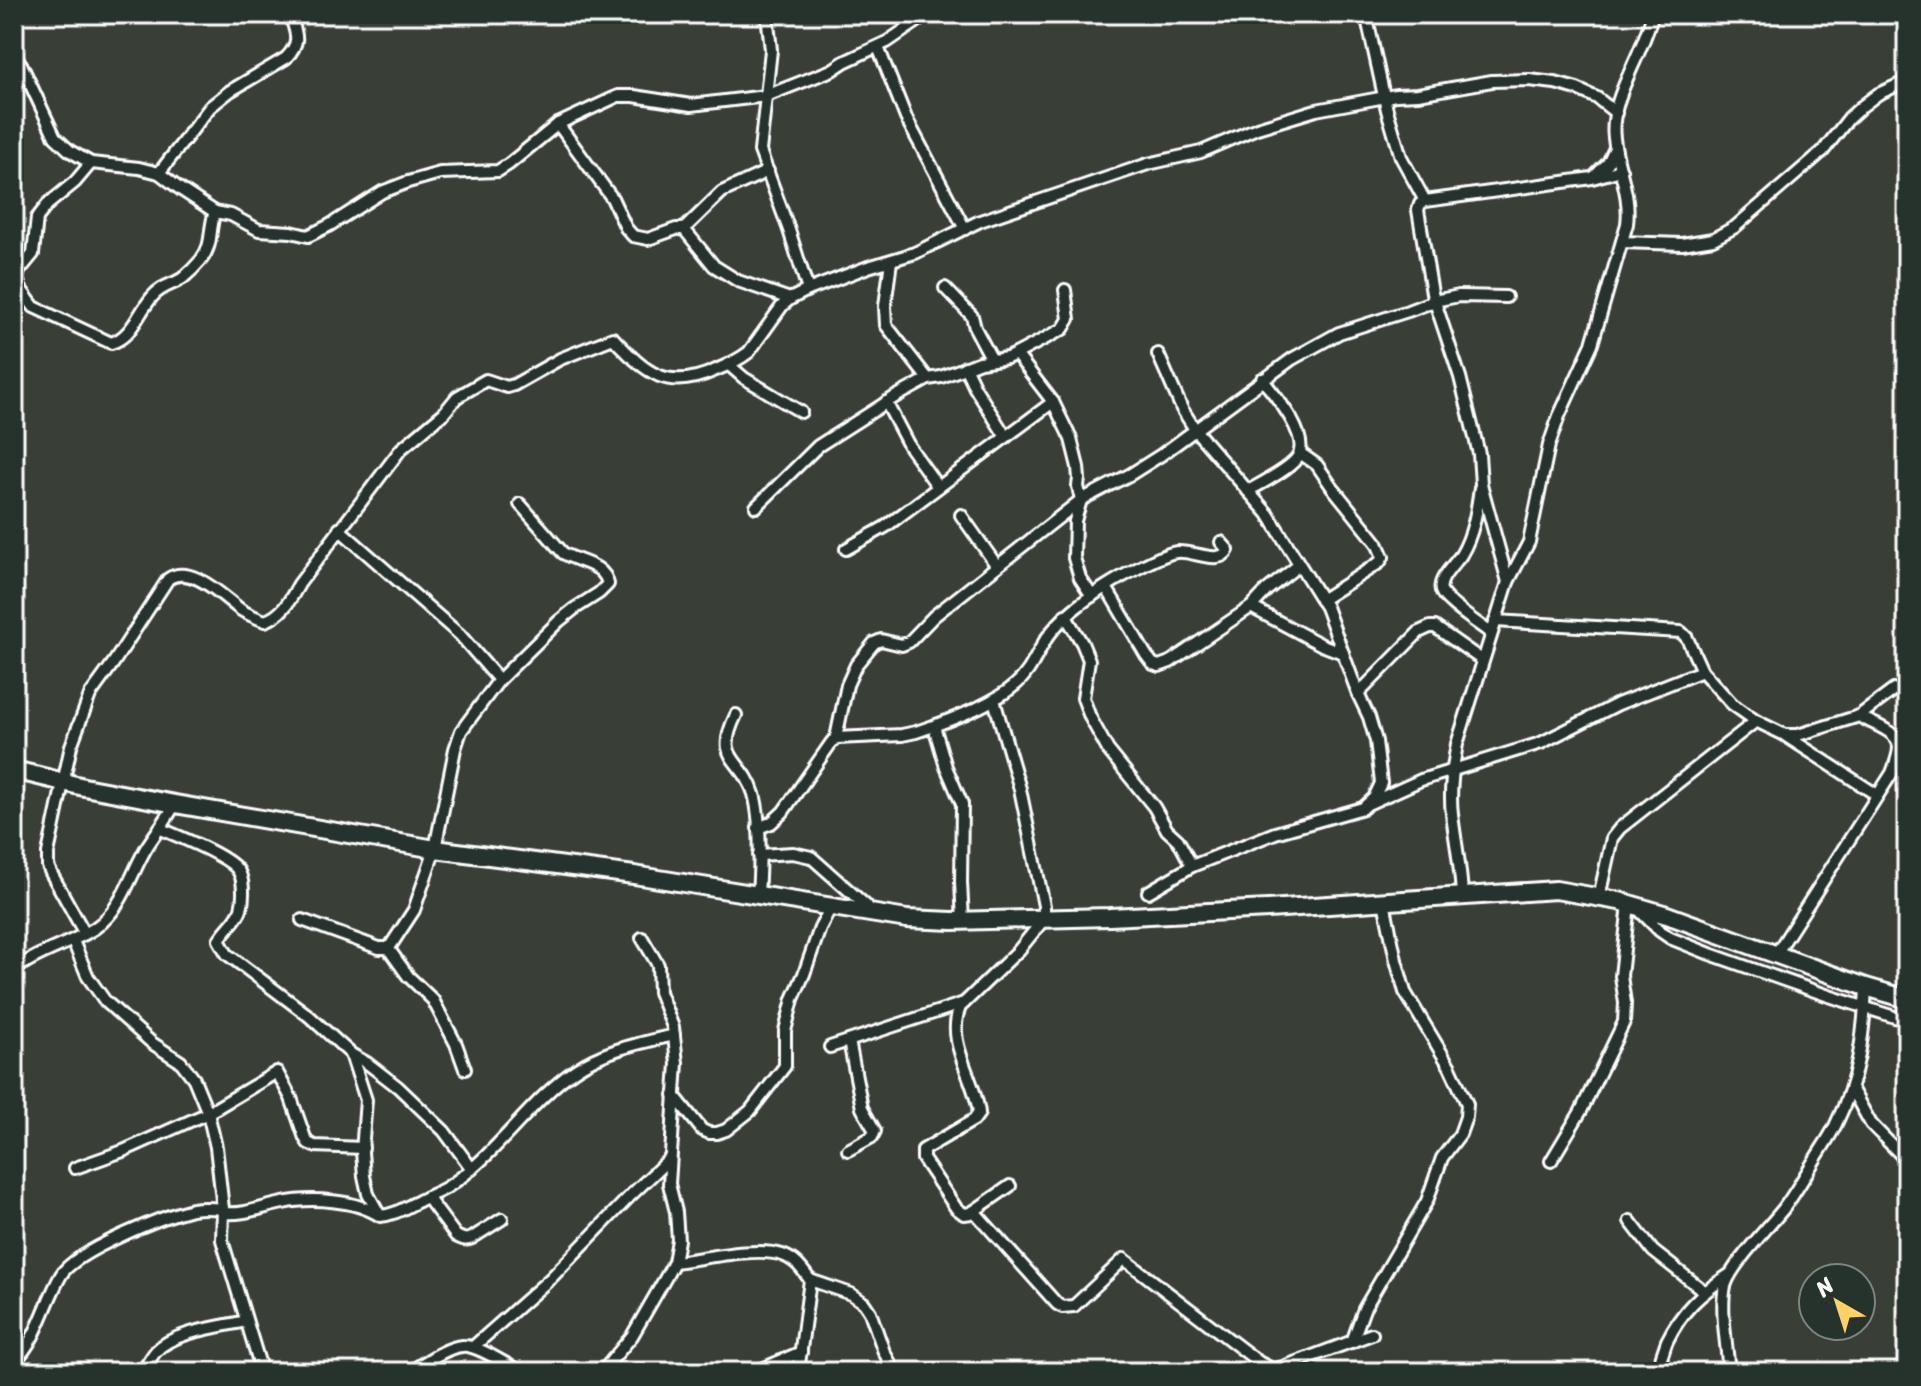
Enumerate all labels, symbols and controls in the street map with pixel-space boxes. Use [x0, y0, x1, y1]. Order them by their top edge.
north arrow [1797, 1262, 1877, 1342]
text: N [1806, 1266, 1844, 1307]

